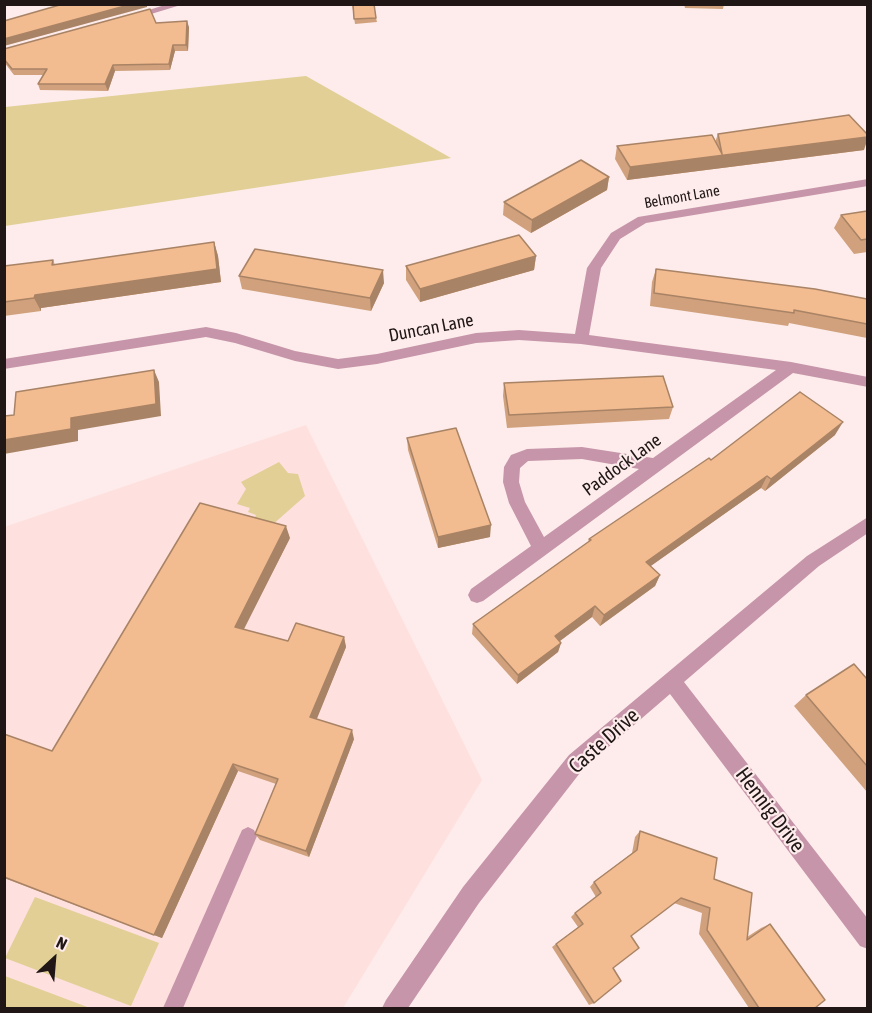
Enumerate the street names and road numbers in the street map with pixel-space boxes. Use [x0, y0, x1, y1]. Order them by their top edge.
street label: Belmont Lane [643, 182, 721, 212]
street label: Duncan Lane [387, 309, 475, 347]
street label: Paddock Lane [579, 429, 665, 501]
street label: Caste Drive [564, 703, 644, 779]
street label: Hennig Drive [730, 763, 810, 857]

